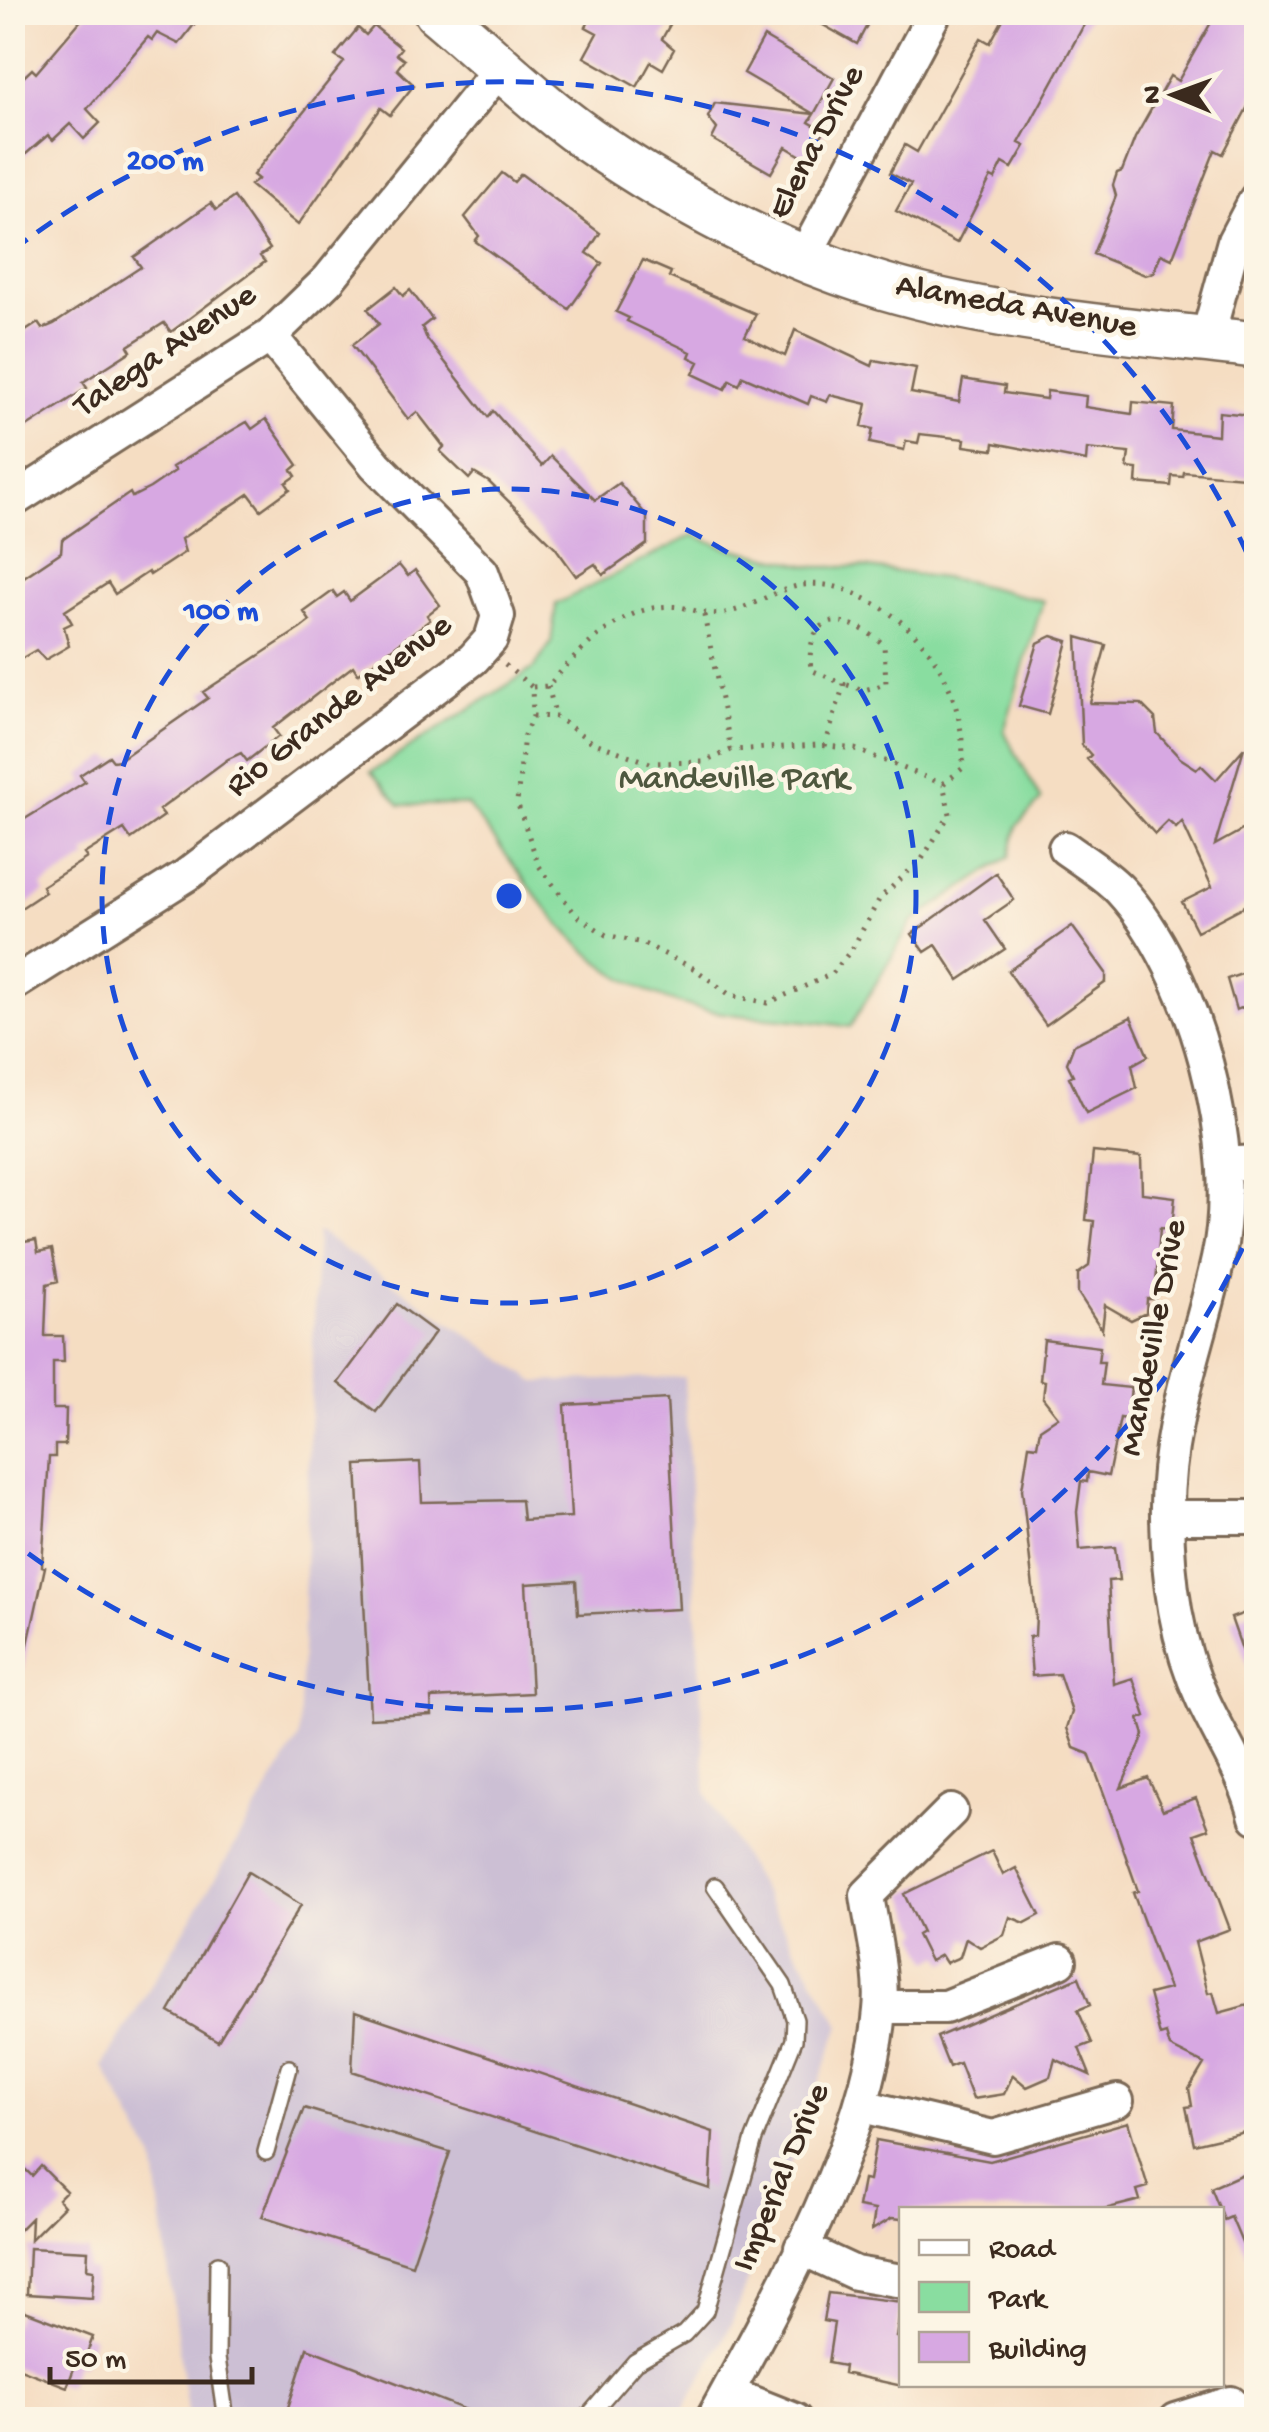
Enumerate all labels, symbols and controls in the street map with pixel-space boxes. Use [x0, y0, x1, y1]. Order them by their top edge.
north arrow [1124, 45, 1224, 145]
street label: Elena Drive [760, 58, 876, 227]
text: N [1137, 85, 1170, 104]
text: 200 m [126, 146, 204, 181]
street label: Alameda Avenue [892, 267, 1141, 350]
street label: Talega Avenue [65, 275, 266, 429]
text: 100 m [183, 596, 259, 631]
street label: Rio Grande Avenue [219, 606, 462, 808]
park label: Mandeville Park [619, 760, 853, 801]
centre of rings [491, 878, 527, 914]
street label: Mandeville Drive [1112, 1215, 1198, 1460]
street label: Imperial Drive [725, 2077, 841, 2278]
legend [899, 2207, 1224, 2387]
text: Road [989, 2234, 1057, 2269]
text: Park [988, 2284, 1049, 2319]
scale bar [50, 2322, 252, 2384]
text: Building [988, 2334, 1087, 2369]
text: 50 m [65, 2344, 126, 2379]

